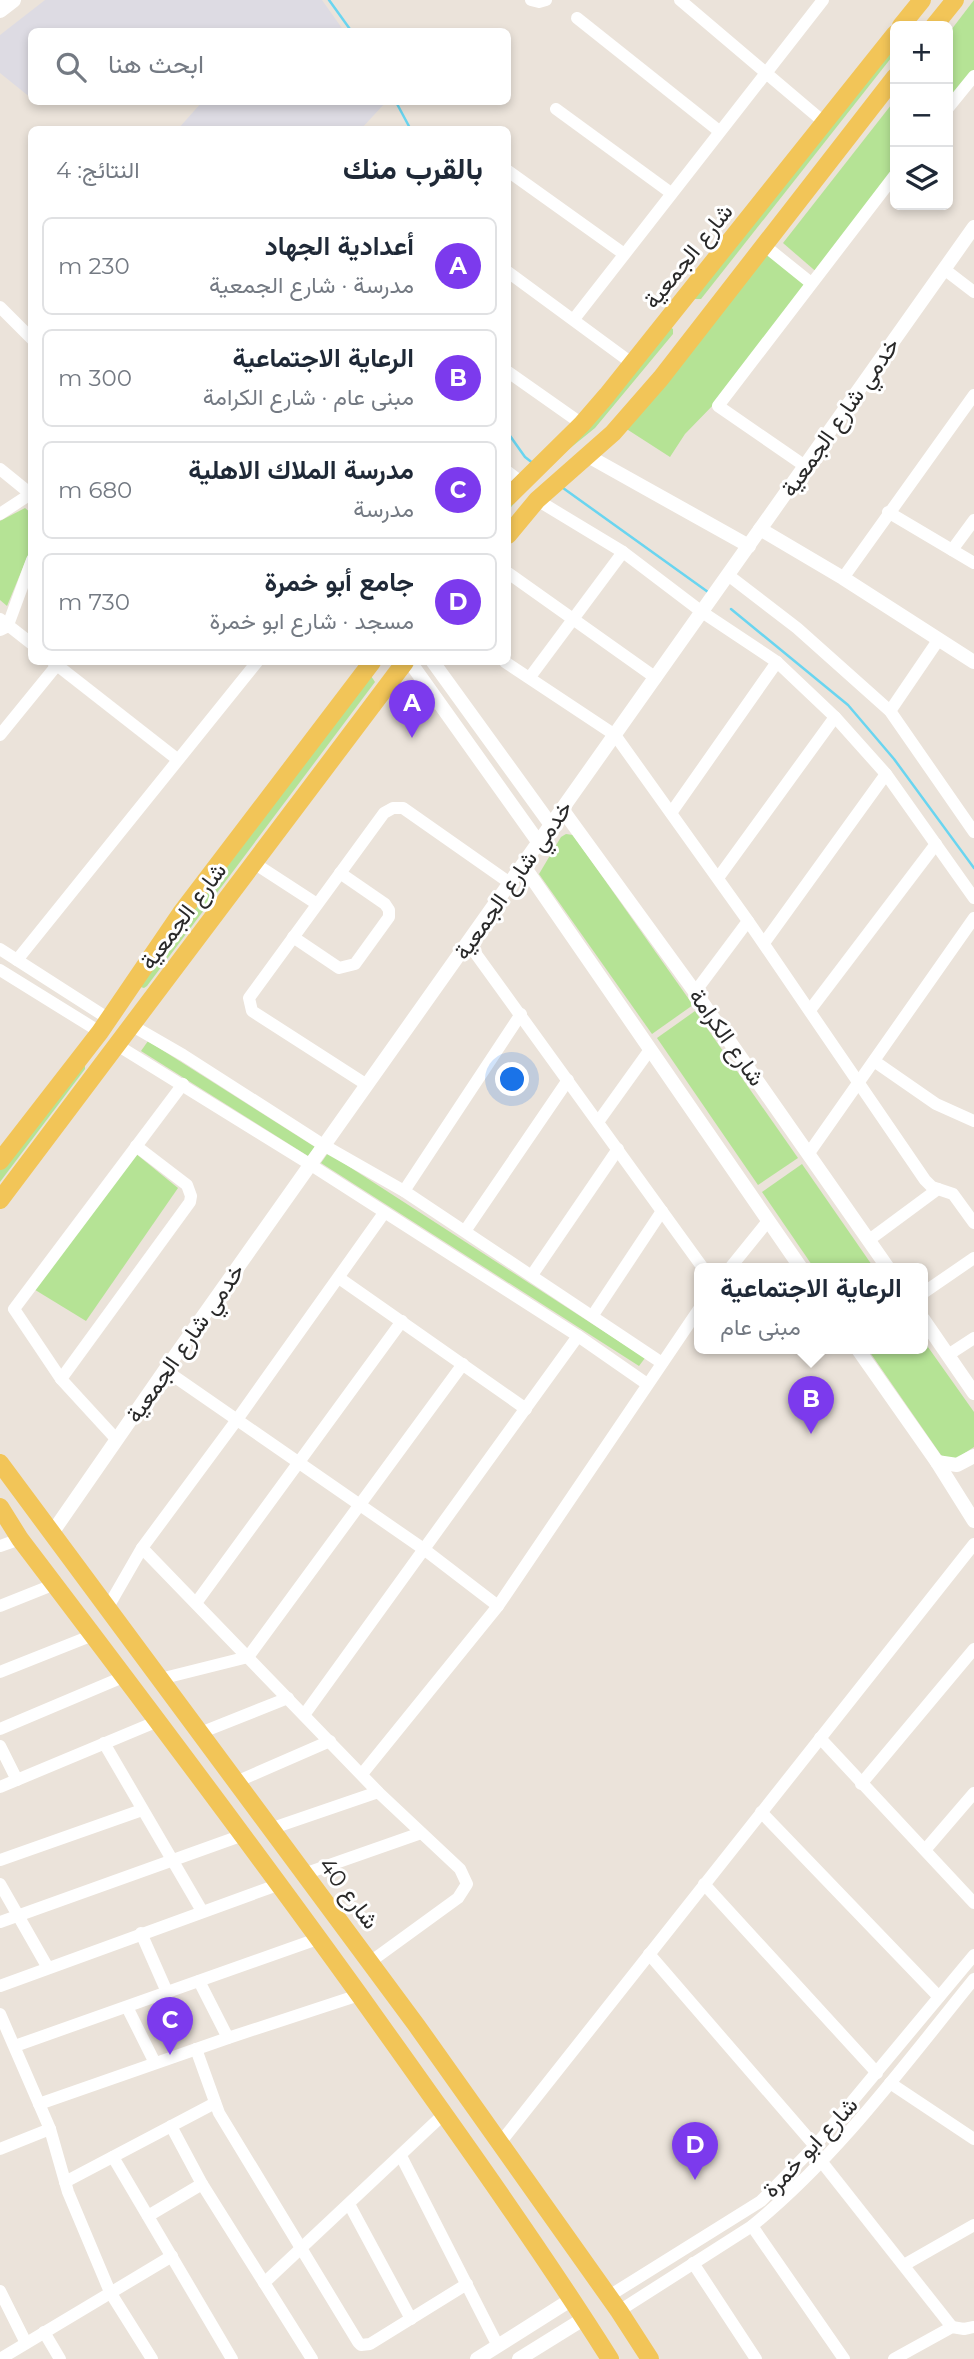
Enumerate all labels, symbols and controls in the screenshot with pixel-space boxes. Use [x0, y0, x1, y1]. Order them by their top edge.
map controls [890, 21, 953, 210]
button: + [890, 21, 953, 84]
search box [28, 28, 511, 105]
icon: search [52, 48, 90, 86]
text: ابحث هنا [108, 48, 204, 80]
button: − [890, 84, 953, 147]
button: layers [890, 147, 953, 210]
text: بالقرب منك [343, 150, 483, 187]
text: النتائج: 4 [56, 156, 140, 184]
street label: شارع الجمعية [637, 198, 740, 315]
text: أعدادية الجهاد [265, 230, 414, 262]
text: 230 m [58, 252, 130, 280]
text: A [449, 252, 467, 280]
text: مدرسة · شارع الجمعية [209, 271, 414, 299]
street label: خدمي شارع الجمعية [775, 332, 909, 505]
text: الرعاية الاجتماعية [232, 342, 414, 374]
text: 300 m [58, 364, 132, 392]
text: B [449, 364, 467, 392]
text: مبنى عام · شارع الكرامة [203, 383, 414, 411]
text: مدرسة الملاك الاهلية [188, 454, 414, 486]
text: 680 m [58, 476, 132, 504]
text: C [450, 476, 466, 504]
text: مدرسة [353, 495, 414, 523]
text: جامع أبو خمرة [265, 566, 414, 598]
text: 730 m [58, 588, 130, 616]
text: D [449, 588, 468, 616]
text: مسجد · شارع ابو خمرة [210, 607, 414, 635]
pin: A [389, 680, 435, 738]
street label: خدمي شارع الجمعية [448, 795, 582, 968]
street label: شارع الجمعية [134, 857, 234, 976]
street label: شارع الكرامة [682, 983, 771, 1092]
your location [495, 1062, 529, 1096]
street label: خدمي شارع الجمعية [120, 1258, 254, 1431]
popup [694, 1263, 928, 1354]
text: الرعاية الاجتماعية [720, 1272, 902, 1304]
text: مبنى عام [720, 1313, 801, 1341]
pin: B [788, 1376, 834, 1434]
street label: شارع 40 [311, 1852, 385, 1936]
pin: C [147, 1997, 193, 2055]
street label: شارع ابو خمرة [756, 2091, 865, 2204]
pin: D [672, 2122, 718, 2180]

